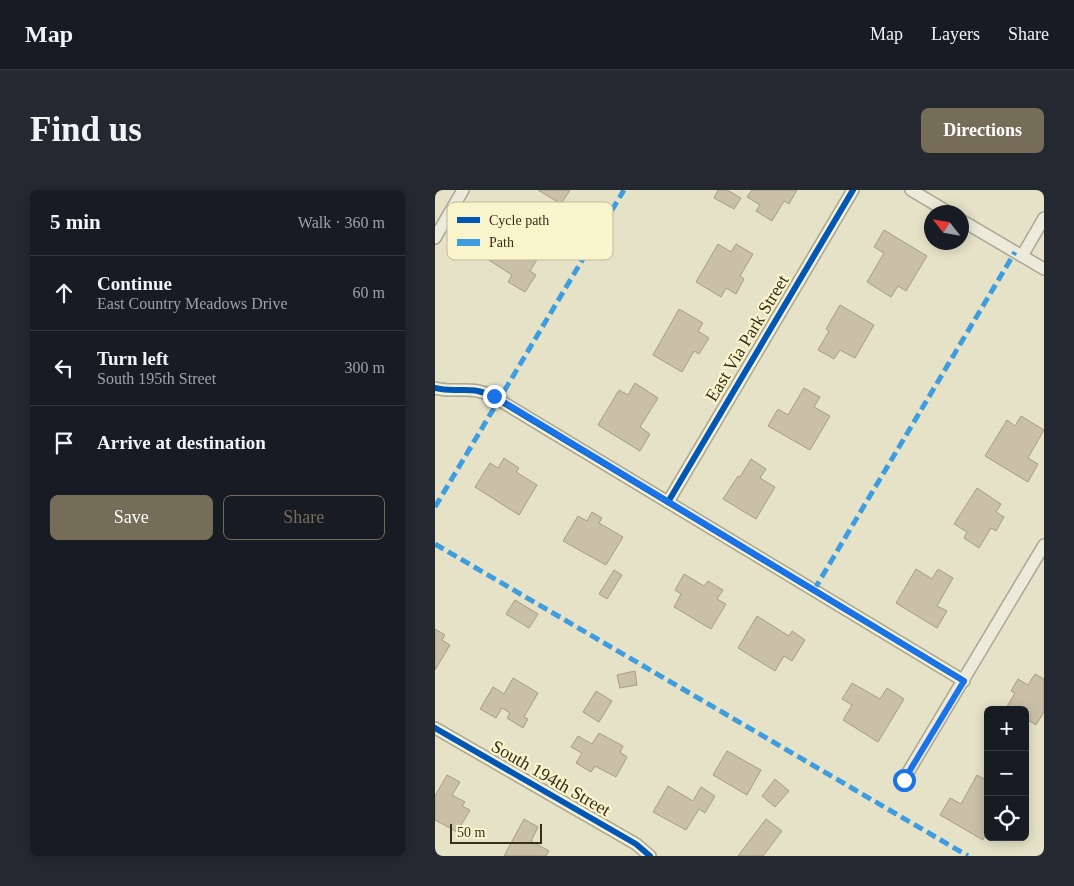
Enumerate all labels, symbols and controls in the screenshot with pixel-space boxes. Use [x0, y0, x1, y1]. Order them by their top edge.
text: Map [25, 21, 73, 47]
text: Map [870, 24, 903, 44]
text: Layers [931, 24, 980, 44]
text: Share [1008, 24, 1049, 44]
button: Directions [921, 108, 1044, 153]
text: Find us [30, 110, 142, 149]
legend [447, 202, 613, 260]
north arrow [924, 205, 969, 250]
text: 5 min [50, 210, 101, 234]
text: Cycle path [489, 213, 549, 228]
text: Walk · 360 m [298, 214, 385, 231]
text: Path [489, 235, 514, 250]
street label: East Via Park Street [701, 271, 793, 405]
text: Continue [97, 273, 172, 294]
icon: ahead [50, 279, 78, 307]
text: 60 m [353, 284, 385, 301]
text: East Country Meadows Drive [97, 295, 288, 312]
text: Turn left [97, 348, 169, 369]
icon: left [50, 354, 78, 382]
text: 300 m [345, 359, 385, 376]
text: South 195th Street [97, 370, 216, 387]
route end [483, 385, 506, 408]
icon: arrive [50, 429, 78, 457]
text: Arrive at destination [97, 432, 266, 453]
button: Save [50, 495, 213, 540]
button: Share [223, 495, 385, 540]
map controls [984, 706, 1029, 841]
button: + [984, 706, 1029, 751]
street label: South 194th Street [488, 736, 614, 820]
button: − [984, 751, 1029, 796]
route start [893, 769, 916, 792]
button: locate [984, 796, 1029, 841]
scale bar [450, 821, 543, 844]
text: 50 m [457, 825, 485, 840]

